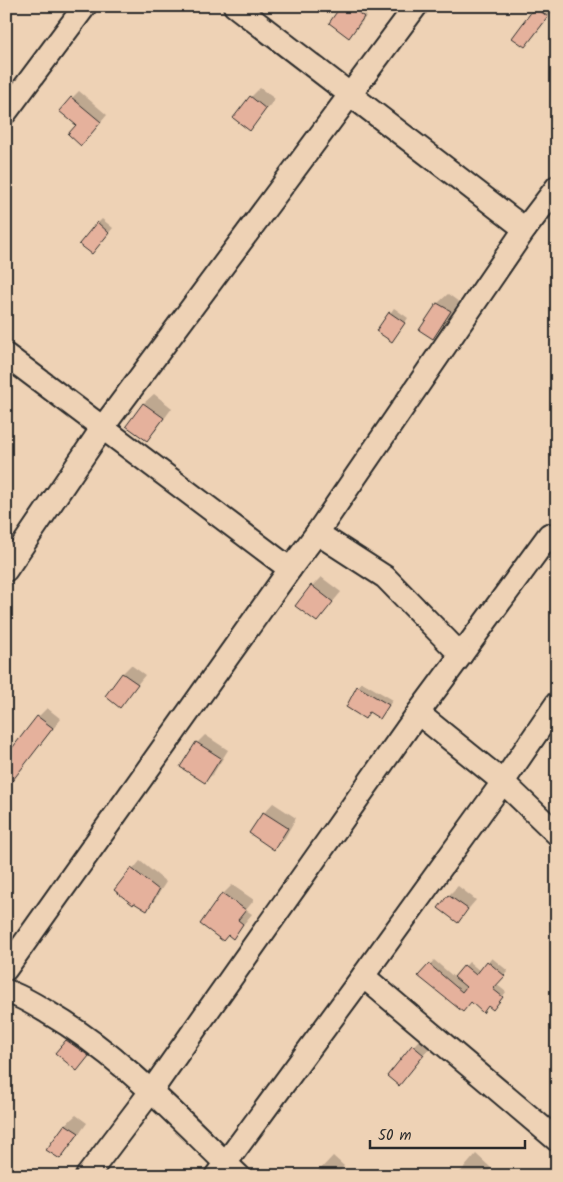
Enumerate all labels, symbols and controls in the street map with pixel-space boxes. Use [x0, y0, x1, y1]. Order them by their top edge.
scale bar [370, 1117, 526, 1149]
text: 50 m [378, 1124, 412, 1148]

